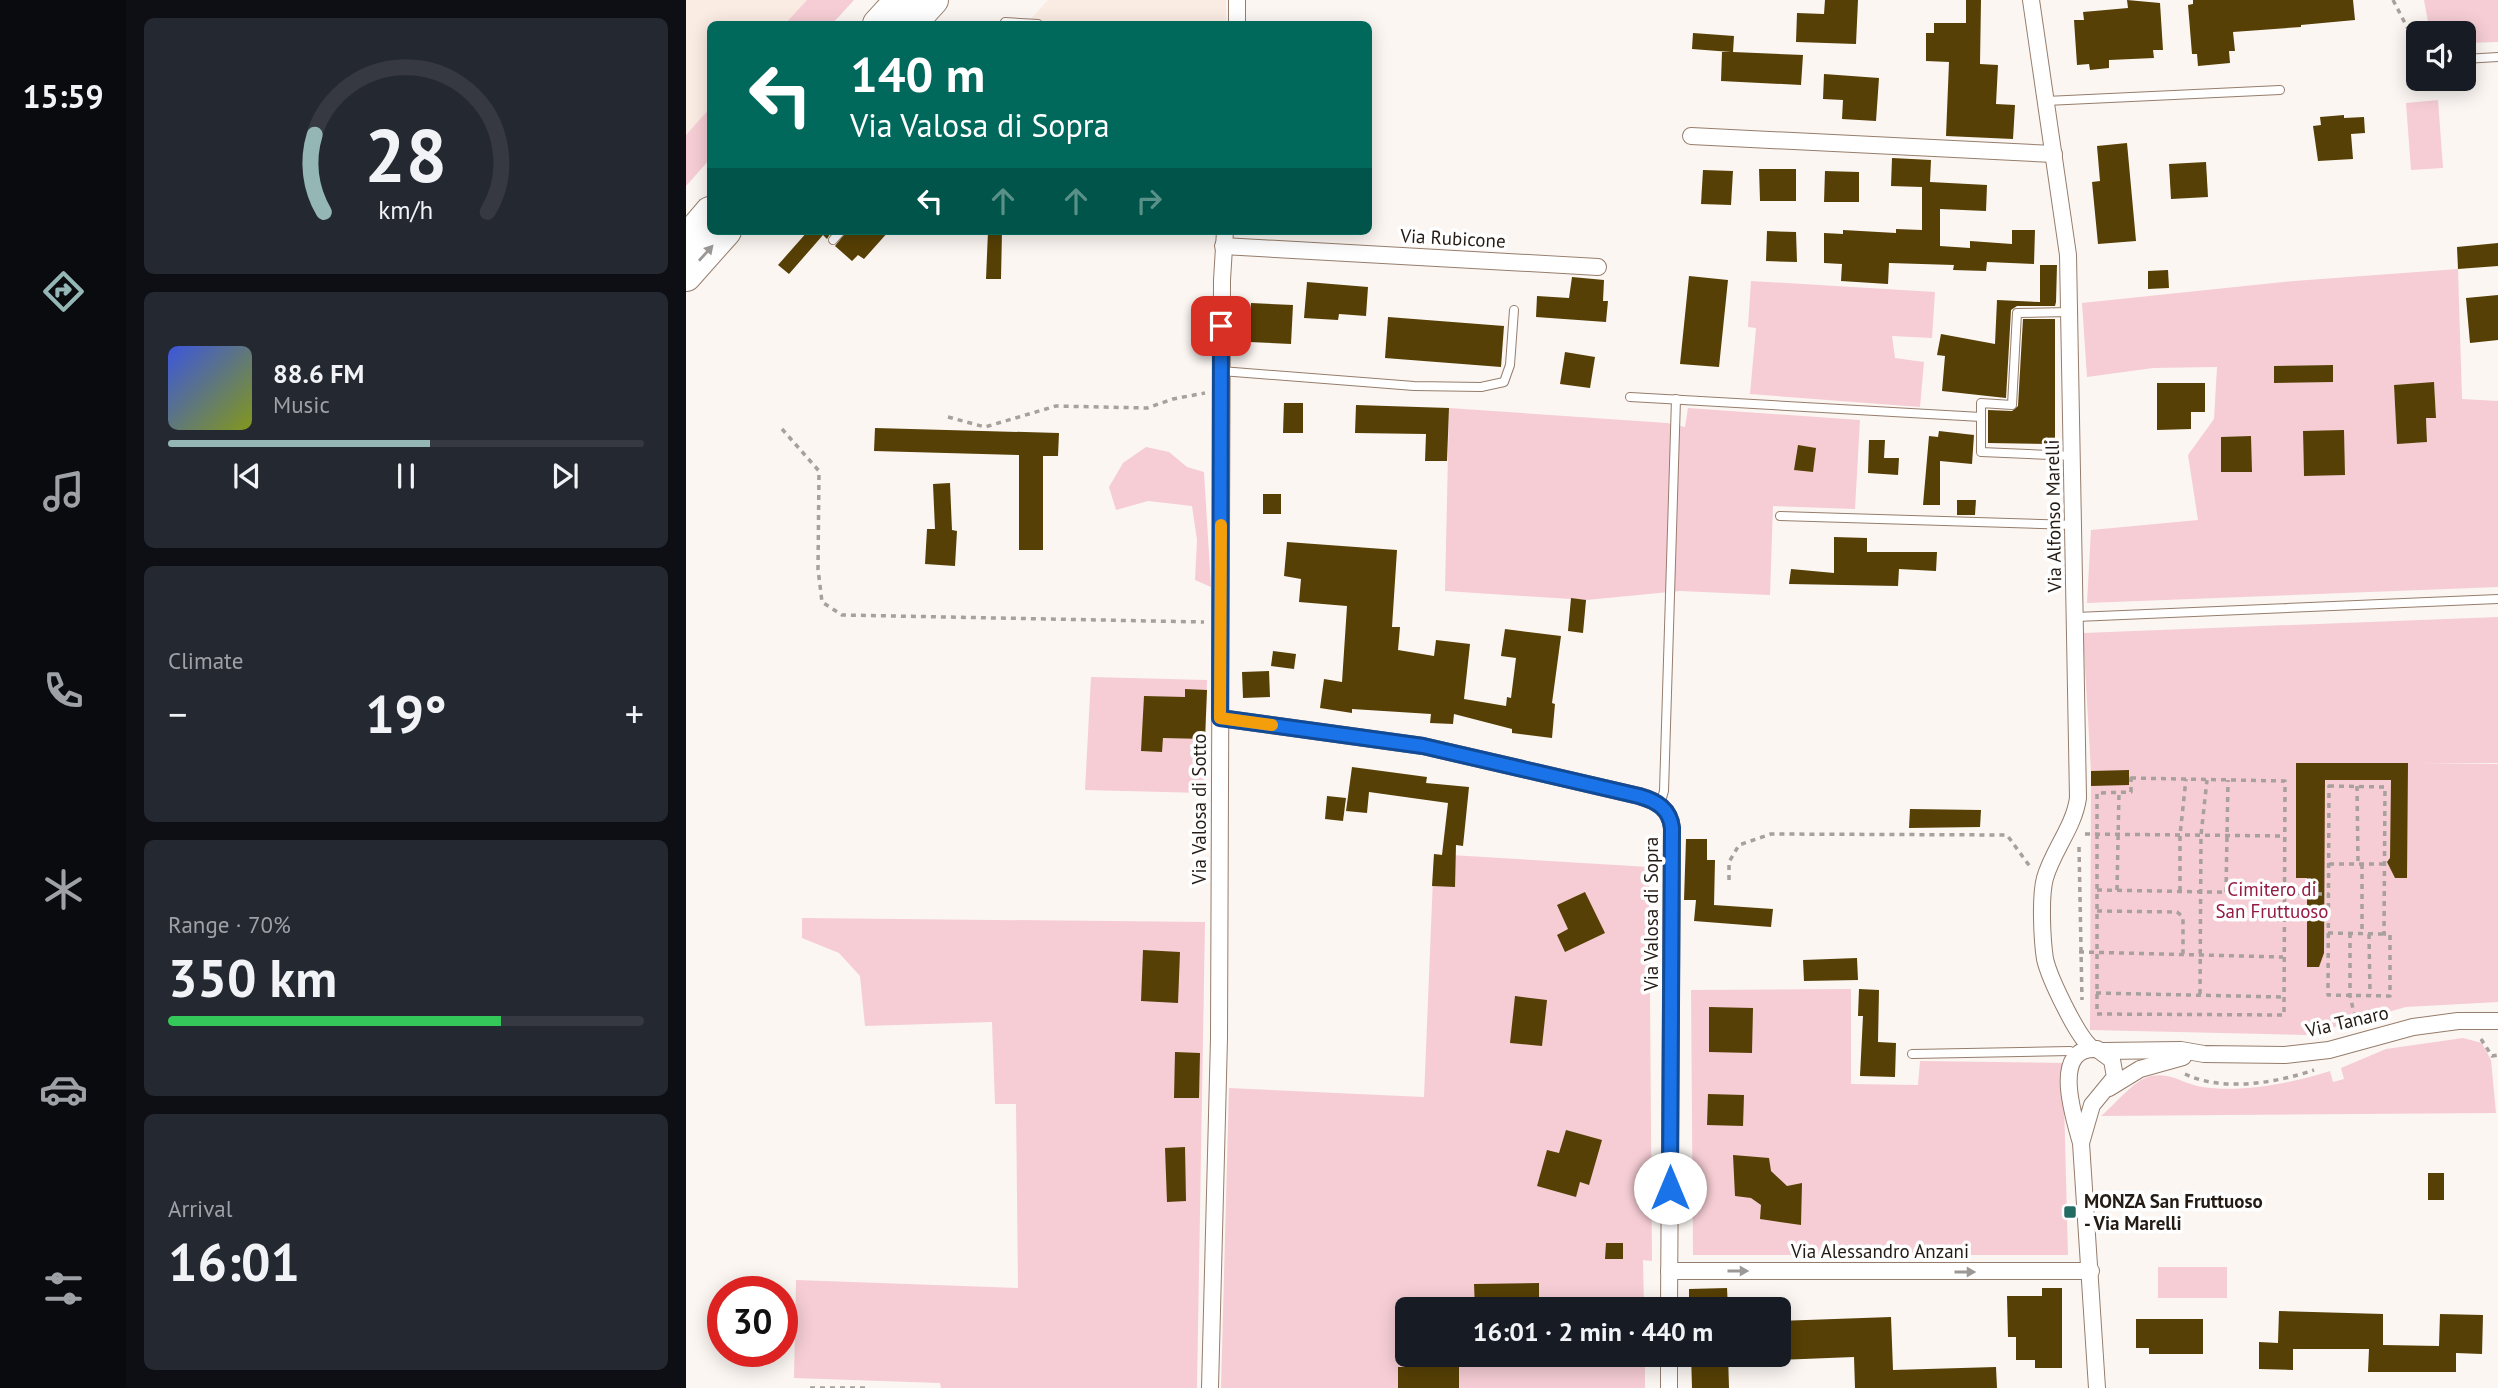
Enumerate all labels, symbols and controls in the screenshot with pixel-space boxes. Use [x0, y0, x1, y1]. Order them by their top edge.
map controls [2406, 21, 2476, 91]
button: sound [2406, 21, 2476, 91]
text: 140 m [850, 42, 985, 106]
icon: left [735, 49, 826, 140]
text: 15:59 [22, 75, 104, 117]
text: Via Valosa di Sopra [850, 104, 1110, 146]
text: 28 [365, 108, 447, 202]
icon: left [911, 182, 949, 220]
icon: ahead [984, 182, 1022, 220]
icon: ahead [1057, 182, 1095, 220]
icon: right [1130, 182, 1168, 220]
text: km/h [379, 194, 433, 226]
street label: Via Rubicone [1399, 223, 1506, 253]
one-way arrow [698, 245, 713, 262]
icon: directions [39, 267, 88, 316]
pin [1191, 296, 1251, 356]
icon: arrive [1202, 307, 1240, 345]
text: 88.6 FM [273, 357, 364, 390]
text: Music [273, 390, 330, 419]
street label: Via Alfonso Marelli [2040, 439, 2066, 594]
icon: previous [228, 457, 266, 495]
icon: pause [387, 457, 425, 495]
icon: next [546, 457, 584, 495]
icon: music [39, 467, 88, 516]
text: Climate [168, 646, 243, 675]
icon: phone [39, 666, 88, 715]
text: 19° [365, 680, 447, 747]
text: − [168, 689, 187, 738]
text: + [625, 689, 644, 738]
street label: Via Valosa di Sotto [1187, 734, 1211, 885]
street label: Via Valosa di Sopra [1639, 837, 1663, 992]
icon: climate [39, 865, 88, 914]
park label: Cimitero di San Fruttuoso [2216, 877, 2329, 923]
text: Range · 70% [168, 910, 291, 939]
text: 350 km [168, 944, 337, 1011]
street label: Via Tanaro [2302, 1000, 2391, 1042]
icon: car [39, 1065, 88, 1114]
position arrow [1633, 1151, 1707, 1225]
place label: MONZA San Fruttuoso - Via Marelli [2084, 1189, 2263, 1235]
text: Arrival [168, 1194, 232, 1223]
marker: MONZA San Fruttuoso - Via Marelli [2062, 1204, 2078, 1220]
text: 16:01 [168, 1228, 300, 1295]
street label: Via Alessandro Anzani [1790, 1239, 1969, 1263]
icon: filters [39, 1264, 88, 1313]
one-way arrow [1727, 1265, 1749, 1277]
one-way arrow [1954, 1266, 1976, 1278]
speed limit sign: 30 [707, 1276, 798, 1367]
text: 16:01 · 2 min · 440 m [1473, 1315, 1713, 1348]

